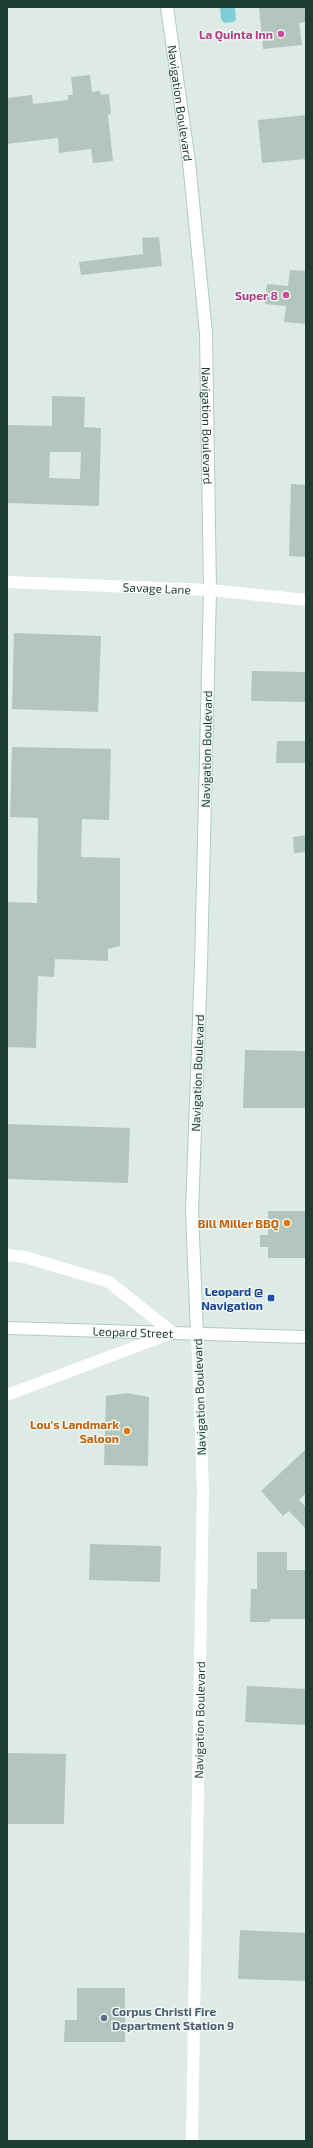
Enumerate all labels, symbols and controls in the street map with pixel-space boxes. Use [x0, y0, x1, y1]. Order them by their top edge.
place label: La Quinta Inn [199, 27, 273, 42]
marker: La Quinta Inn [276, 29, 286, 39]
street label: Navigation Boulevard [165, 44, 196, 162]
place label: Super 8 [235, 288, 278, 302]
marker: Super 8 [281, 290, 291, 300]
street label: Navigation Boulevard [200, 367, 215, 484]
street label: Savage Lane [123, 580, 191, 596]
street label: Navigation Boulevard [198, 690, 214, 808]
street label: Navigation Boulevard [188, 1014, 206, 1132]
place label: Bill Miller BBQ [198, 1216, 279, 1231]
marker: Bill Miller BBQ [282, 1218, 292, 1228]
place label: Leopard @ Navigation [201, 1284, 263, 1312]
marker: Leopard @ Navigation [266, 1293, 276, 1303]
street label: Leopard Street [92, 1324, 174, 1340]
street label: Navigation Boulevard [190, 1338, 208, 1456]
place label: Lou's Landmark Saloon [30, 1417, 119, 1445]
marker: Lou's Landmark Saloon [122, 1426, 132, 1436]
street label: Navigation Boulevard [191, 1661, 207, 1779]
place label: Corpus Christi Fire Department Station 9 [112, 2004, 234, 2032]
marker: Corpus Christi Fire Department Station 9 [99, 2013, 109, 2023]

